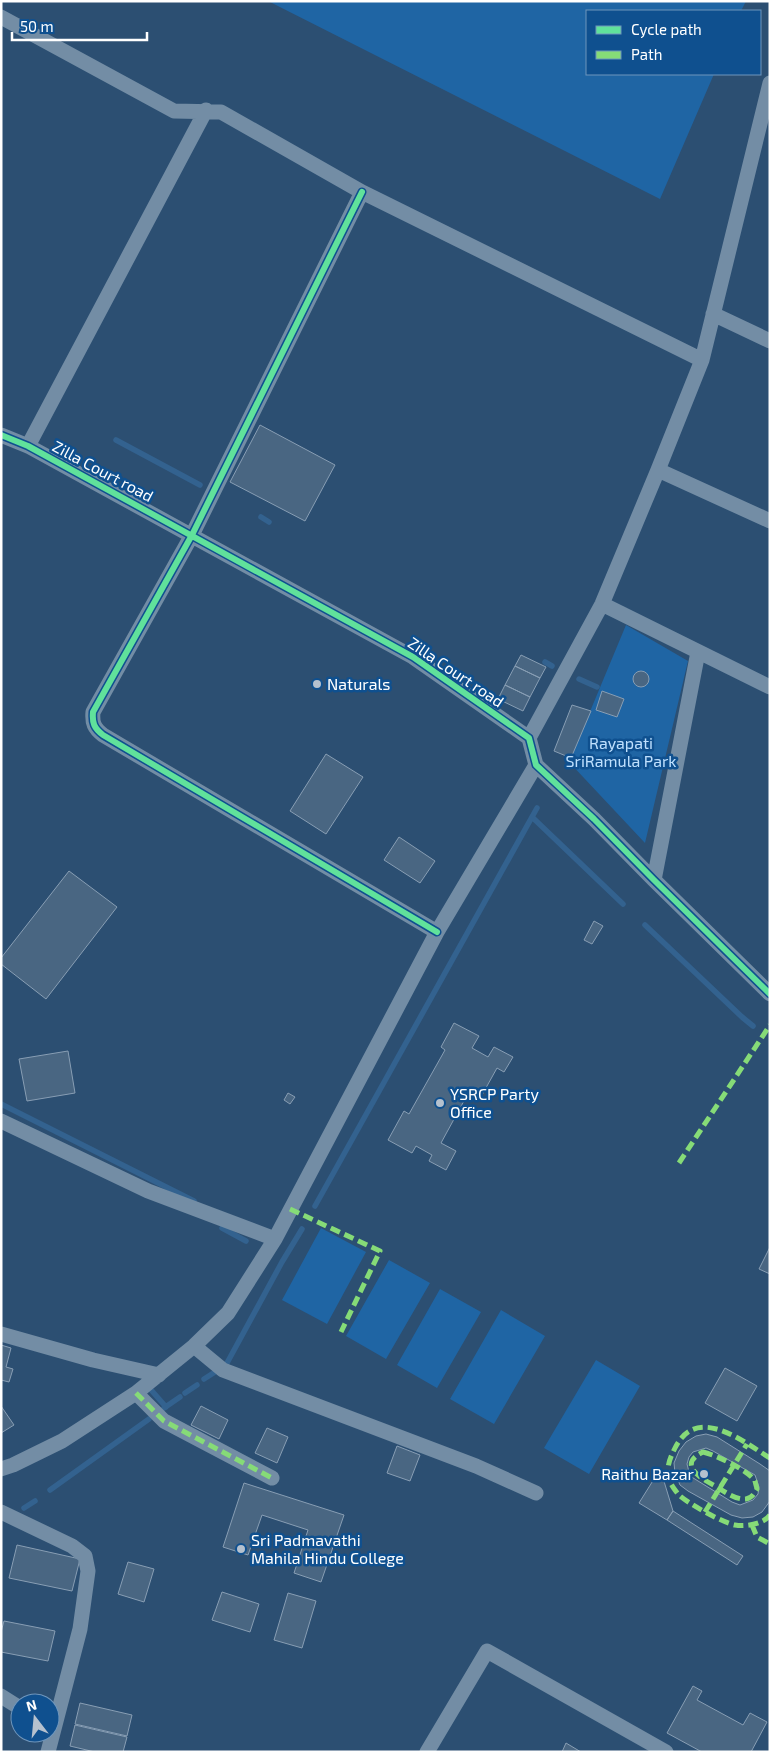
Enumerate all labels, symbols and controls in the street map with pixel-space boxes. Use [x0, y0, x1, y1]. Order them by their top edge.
scale bar [12, 10, 148, 42]
legend [586, 10, 761, 75]
text: 50 m [20, 17, 54, 35]
text: Cycle path [631, 20, 702, 38]
text: Path [631, 45, 662, 63]
street label: Zilla Court road [50, 436, 157, 505]
street label: Zilla Court road [405, 633, 508, 711]
place label: Naturals [327, 674, 390, 693]
marker: Naturals [311, 678, 323, 690]
park label: Rayapati SriRamula Park [566, 733, 677, 770]
place label: YSRCP Party Office [450, 1084, 539, 1121]
marker: YSRCP Party Office [434, 1097, 446, 1109]
place label: Raithu Bazar [601, 1464, 695, 1483]
marker: Raithu Bazar [698, 1468, 710, 1480]
place label: Sri Padmavathi Mahila Hindu College [251, 1530, 404, 1567]
marker: Sri Padmavathi Mahila Hindu College [235, 1543, 247, 1555]
north arrow [10, 1693, 60, 1743]
text: N [24, 1695, 38, 1715]

